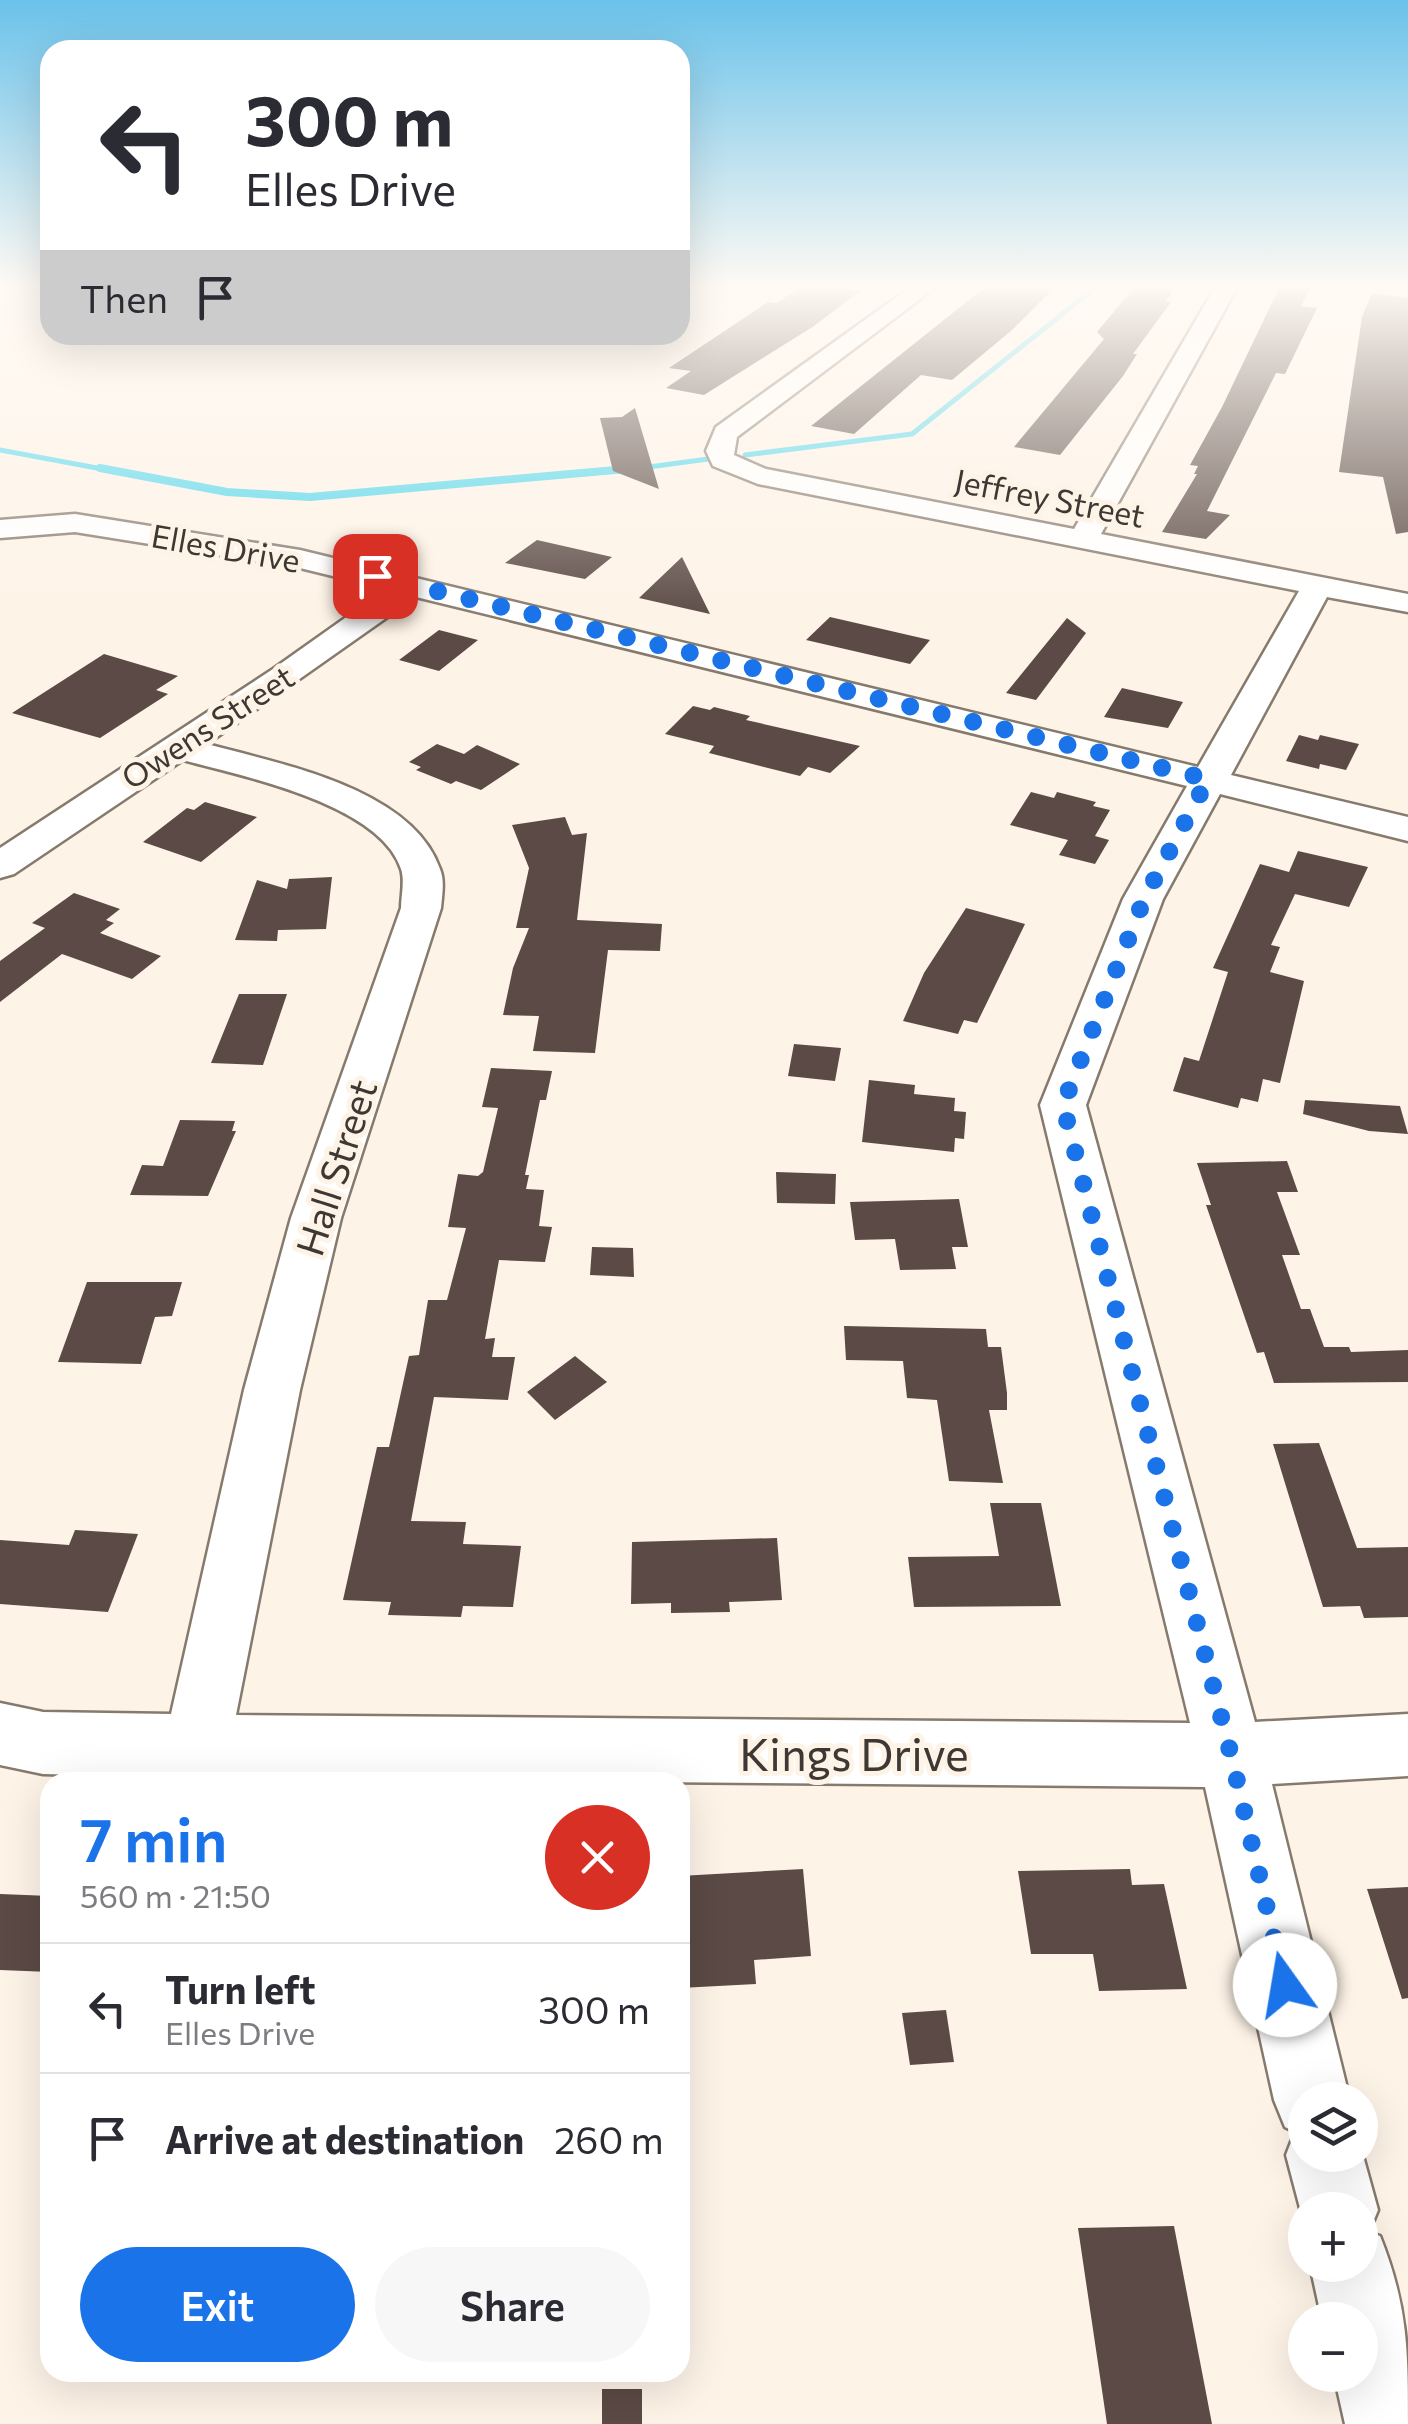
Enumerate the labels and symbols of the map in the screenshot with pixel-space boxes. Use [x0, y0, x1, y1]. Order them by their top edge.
street label: Jeffrey Street [952, 459, 1148, 535]
street label: Elles Drive [149, 514, 303, 580]
pin [333, 534, 418, 619]
street label: Owens Street [113, 655, 301, 797]
street label: Hall Street [284, 1073, 386, 1261]
street label: Kings Drive [739, 1725, 969, 1780]
position arrow [1233, 1933, 1337, 2037]

